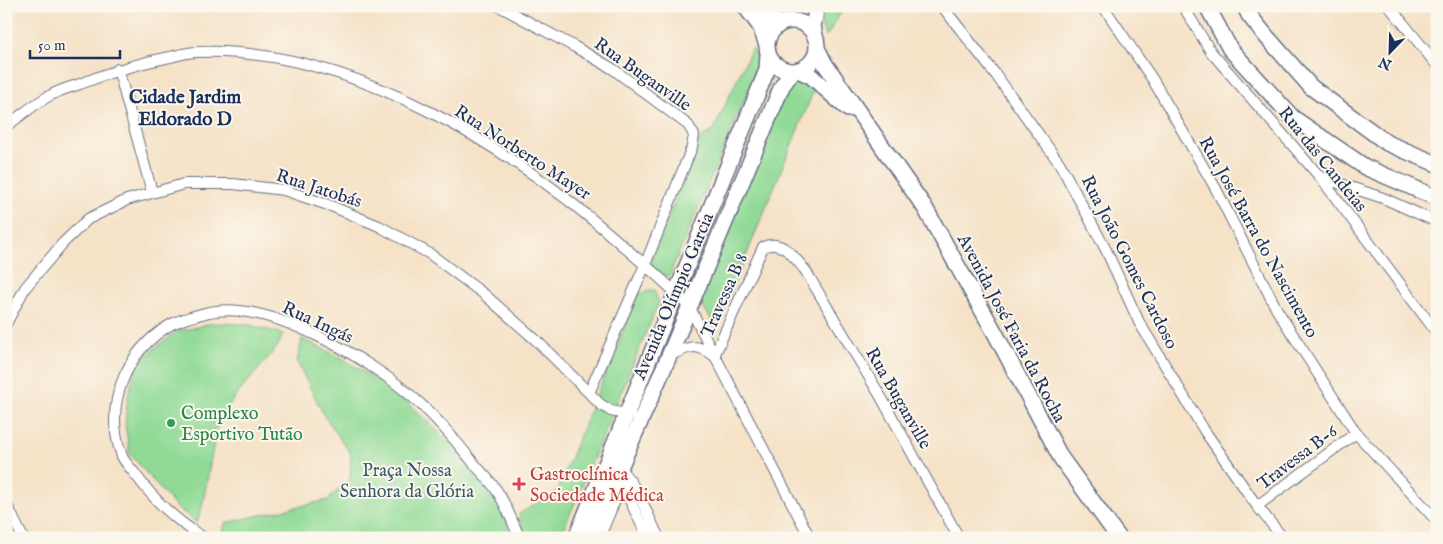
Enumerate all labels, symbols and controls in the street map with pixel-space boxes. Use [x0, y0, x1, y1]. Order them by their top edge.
scale bar [30, 28, 120, 60]
north arrow [1366, 28, 1416, 78]
street label: Rua Buganville [589, 33, 695, 117]
text: 50 m [38, 36, 66, 55]
text: N [1376, 52, 1395, 74]
district label: Cidade Jardim Eldorado D [129, 86, 241, 132]
street label: Rua Norberto Mayer [450, 101, 595, 206]
street label: Rua das Candeias [1272, 102, 1371, 217]
street label: Rua José Barra do Nascimento [1193, 133, 1323, 343]
street label: Rua Jatobás [273, 165, 364, 214]
street label: Rua João Gomes Cardoso [1075, 172, 1183, 354]
street label: Avenida Olímpio Garcia [628, 209, 720, 384]
street label: Avenida José Faria da Rocha [951, 230, 1070, 427]
street label: Travessa B 8 [697, 250, 754, 341]
street label: Rua Ingás [278, 297, 357, 350]
street label: Rua Buganville [859, 344, 936, 454]
place label: Complexo Esportivo Tutão [181, 403, 303, 447]
marker: Complexo Esportivo Tutão [165, 417, 177, 429]
street label: Travessa B-6 [1253, 420, 1343, 496]
park label: Praça Nossa Senhora da Glória [340, 460, 474, 504]
place label: Gastroclínica Sociedade Médica [530, 464, 664, 508]
marker: Gastroclínica Sociedade Médica [512, 477, 526, 491]

